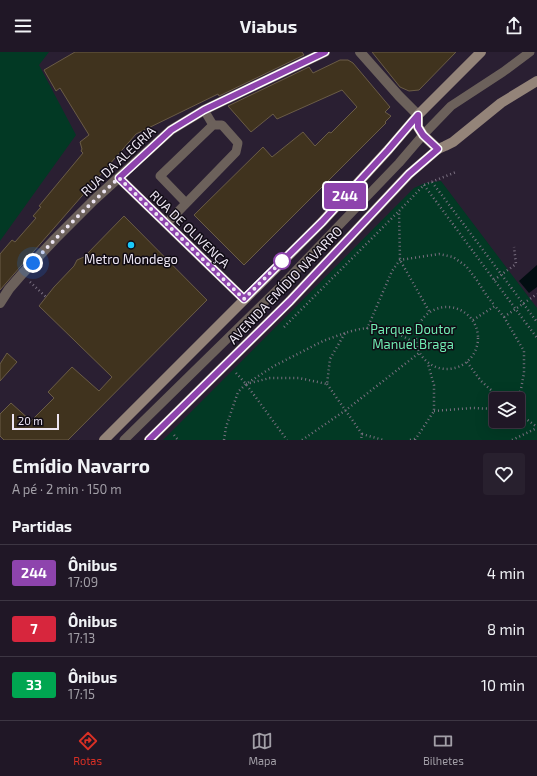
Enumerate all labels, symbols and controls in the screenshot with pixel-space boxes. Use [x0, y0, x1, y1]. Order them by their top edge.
icon: menu [12, 15, 34, 37]
text: Viabus [240, 15, 297, 37]
icon: share [503, 15, 525, 37]
street label: RUA DA ALEGRIA [77, 122, 159, 200]
line badge: 244 [322, 183, 368, 209]
street label: RUA DE OLIVENÇA [146, 187, 233, 272]
text: 244 [332, 187, 358, 204]
street label: AVENIDA EMÍDIO NAVARRO [224, 222, 345, 347]
marker: Metro Mondego [126, 240, 136, 250]
place label: Metro Mondego [84, 251, 178, 267]
unlabelled marker [273, 252, 291, 270]
your location [23, 253, 43, 273]
park label: Parque Doutor Manuel Braga [370, 321, 456, 352]
map controls [489, 392, 525, 428]
button: layers [489, 392, 525, 428]
scale bar [12, 412, 59, 431]
text: 20 m [18, 414, 43, 427]
button: heart [483, 453, 525, 495]
text: Emídio Navarro [12, 454, 150, 477]
text: A pé · 2 min · 150 m [12, 481, 122, 497]
text: Partidas [12, 517, 72, 535]
text: Ônibus [68, 556, 117, 574]
text: 244 [21, 564, 47, 581]
text: 4 min [487, 564, 525, 582]
text: 17:09 [68, 574, 98, 590]
text: Ônibus [68, 612, 117, 630]
text: 7 [30, 620, 38, 637]
text: 8 min [487, 620, 525, 638]
text: 17:13 [68, 630, 95, 646]
text: Ônibus [68, 668, 117, 686]
text: 33 [26, 676, 42, 693]
text: 10 min [481, 676, 525, 694]
text: 17:15 [68, 686, 95, 702]
tab: Rotas [73, 730, 102, 767]
tab: Mapa [248, 730, 277, 767]
tab: Bilhetes [423, 730, 464, 767]

